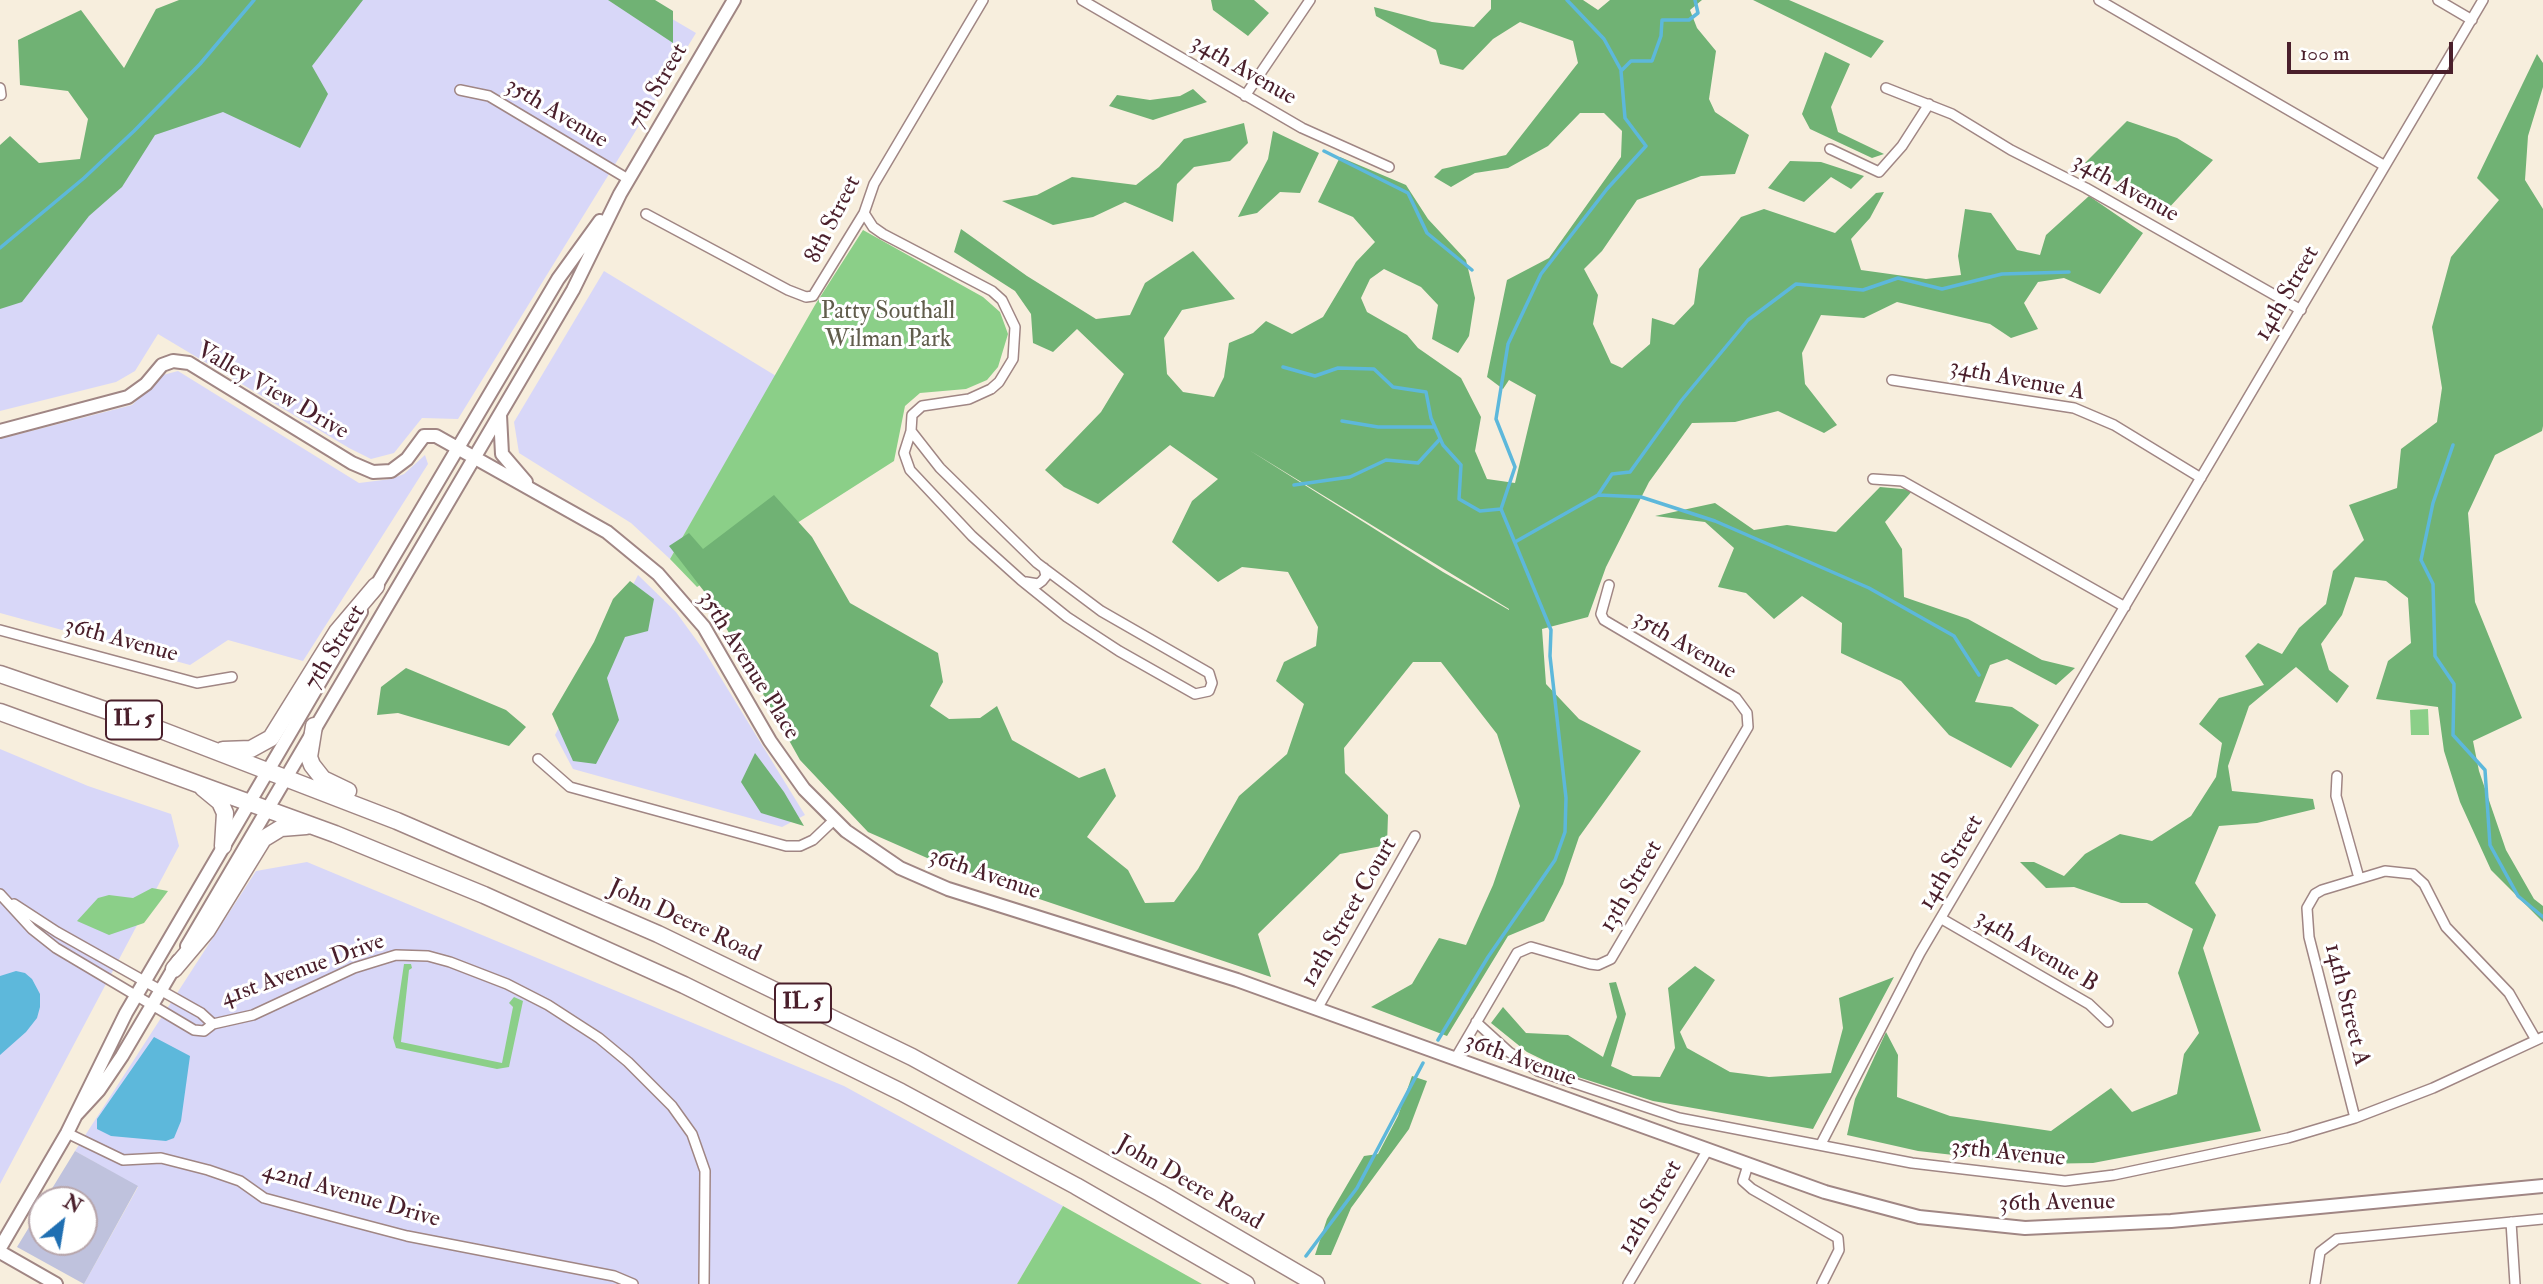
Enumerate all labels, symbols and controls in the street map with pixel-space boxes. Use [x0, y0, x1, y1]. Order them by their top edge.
scale bar [2291, 28, 2457, 72]
street label: 34th Avenue [1185, 29, 1301, 113]
street label: 7th Street [623, 39, 695, 135]
text: 100 m [2300, 40, 2350, 67]
street label: 35th Avenue [499, 72, 613, 156]
street label: 34th Avenue [2067, 148, 2183, 230]
street label: 8th Street [800, 171, 868, 269]
street label: 14th Street [2249, 241, 2327, 347]
park label: Patty Southall Wilman Park [821, 299, 955, 355]
street label: Valley View Drive [191, 337, 353, 447]
street label: 34th Avenue A [1947, 354, 2087, 408]
street label: 35th Avenue Place [691, 587, 805, 745]
street label: 7th Street [299, 600, 373, 696]
street label: 35th Avenue [1627, 605, 1741, 687]
street label: 36th Avenue [61, 612, 181, 670]
road number: IL 5 [106, 700, 162, 740]
street label: 14th Street [1913, 810, 1991, 916]
street label: 12th Street Court [1296, 833, 1404, 993]
street label: 13th Street [1594, 836, 1670, 938]
street label: 36th Avenue [924, 842, 1044, 908]
street label: John Deere Road [603, 874, 765, 970]
street label: 34th Avenue B [1970, 904, 2102, 1000]
street label: 41st Avenue Drive [217, 928, 389, 1014]
street label: 14th Street A [2317, 941, 2375, 1069]
road number: IL 5 [775, 984, 831, 1022]
street label: 36th Avenue [1460, 1028, 1580, 1094]
street label: John Deere Road [1111, 1130, 1267, 1238]
street label: 35th Avenue [1949, 1134, 2067, 1174]
street label: 12th Street [1613, 1156, 1689, 1260]
street label: 42nd Avenue Drive [259, 1157, 443, 1235]
north arrow [28, 1186, 98, 1256]
street label: 36th Avenue [1999, 1189, 2115, 1219]
text: N [59, 1190, 86, 1219]

